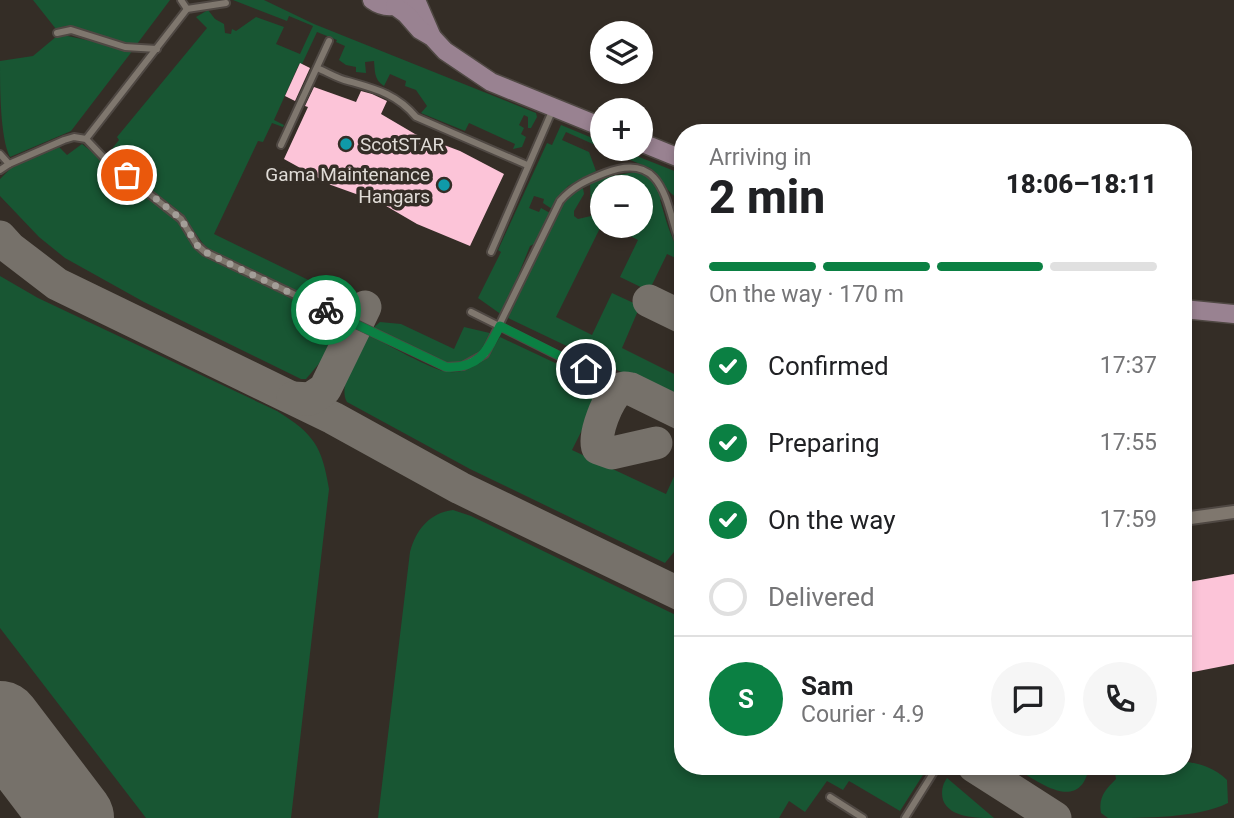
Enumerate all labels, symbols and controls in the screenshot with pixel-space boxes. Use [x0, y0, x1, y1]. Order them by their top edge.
map controls [590, 21, 653, 238]
button: layers [590, 21, 653, 84]
button: + [590, 98, 653, 161]
place label: ScotSTAR [360, 133, 445, 156]
marker: ScotSTAR [338, 136, 354, 152]
text: Arriving in [709, 144, 812, 171]
pin [97, 145, 157, 205]
icon: bag [108, 156, 146, 194]
place label: Gama Maintenance Hangars [265, 163, 430, 208]
text: 18:06–18:11 [1006, 169, 1157, 199]
text: 2 min [709, 170, 825, 224]
button: − [590, 175, 653, 238]
marker: Gama Maintenance Hangars [436, 177, 452, 193]
courier [291, 275, 361, 345]
text: On the way · 170 m [709, 281, 904, 308]
icon: bike [307, 291, 345, 329]
pin [556, 339, 616, 399]
icon: check [709, 347, 747, 385]
icon: home [567, 350, 605, 388]
text: Confirmed [768, 351, 889, 381]
text: 17:37 [1100, 352, 1157, 379]
icon: check [709, 424, 747, 462]
text: Preparing [768, 428, 880, 458]
text: 17:55 [1100, 429, 1157, 456]
icon: check [709, 501, 747, 539]
text: On the way [768, 505, 896, 535]
text: 17:59 [1100, 506, 1157, 533]
text: Delivered [768, 582, 875, 612]
button: chat [991, 662, 1065, 736]
button: phone [1083, 662, 1157, 736]
text: Sam [801, 671, 853, 701]
text: S [738, 684, 754, 714]
text: Courier · 4.9 [801, 701, 924, 728]

